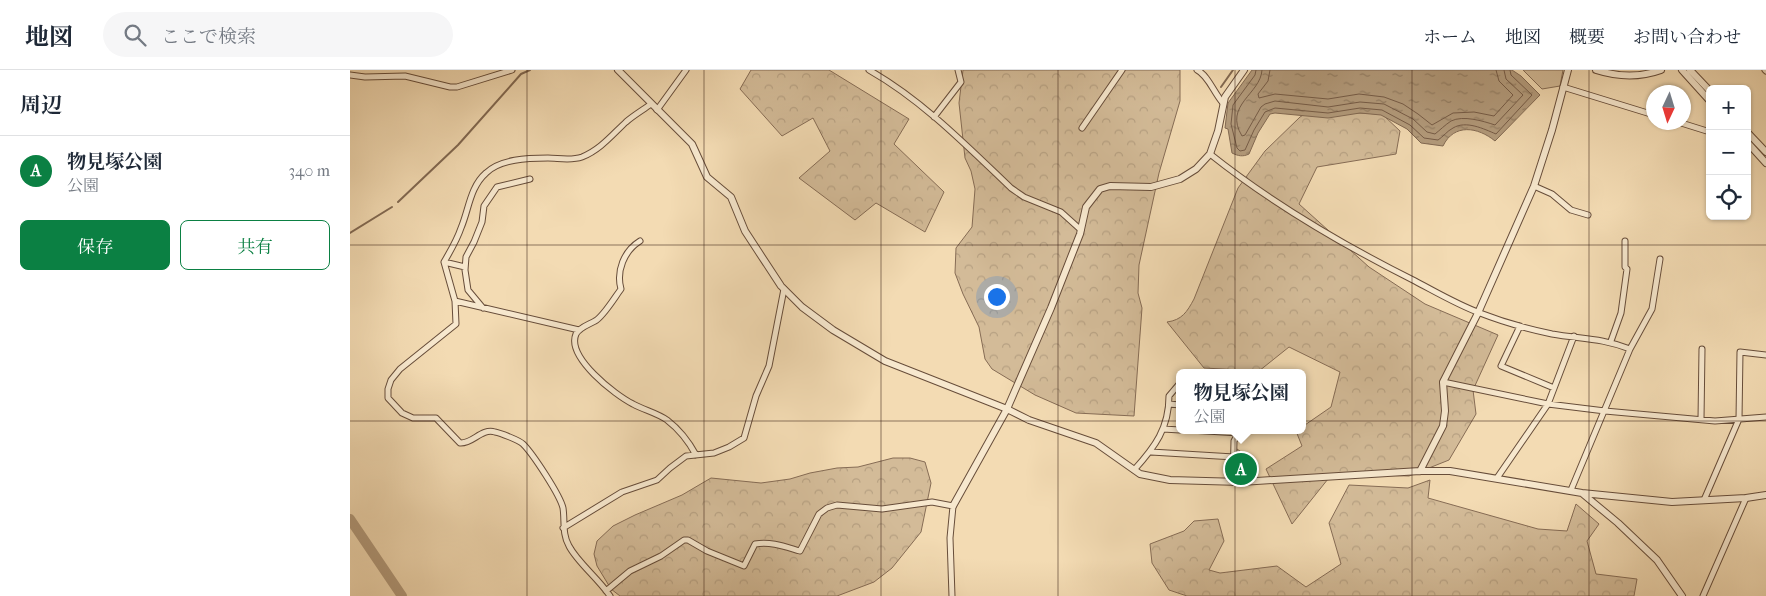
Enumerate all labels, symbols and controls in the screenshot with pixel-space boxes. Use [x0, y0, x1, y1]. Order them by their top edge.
search box [103, 12, 453, 57]
icon: search [121, 21, 149, 49]
text: 地図 [25, 23, 73, 51]
text: ここで検索 [161, 26, 256, 48]
text: ホーム [1423, 27, 1477, 48]
text: 地図 [1505, 27, 1541, 48]
text: 概要 [1569, 27, 1605, 48]
text: お問い合わせ [1633, 27, 1741, 48]
north arrow [1646, 85, 1691, 130]
map controls [1706, 85, 1751, 220]
button: + [1706, 85, 1751, 130]
text: 周辺 [20, 93, 62, 117]
button: − [1706, 130, 1751, 175]
text: 物見塚公園 [67, 151, 162, 173]
text: A [31, 161, 41, 180]
text: 340 m [288, 161, 330, 180]
button: locate [1706, 175, 1751, 220]
text: 公園 [67, 176, 99, 195]
button: 保存 [20, 220, 170, 270]
button: 共有 [180, 220, 330, 270]
your location [984, 284, 1010, 310]
popup [1176, 369, 1306, 434]
text: 物見塚公園 [1193, 382, 1289, 404]
text: 公園 [1193, 407, 1226, 426]
pin: A [1225, 450, 1257, 488]

